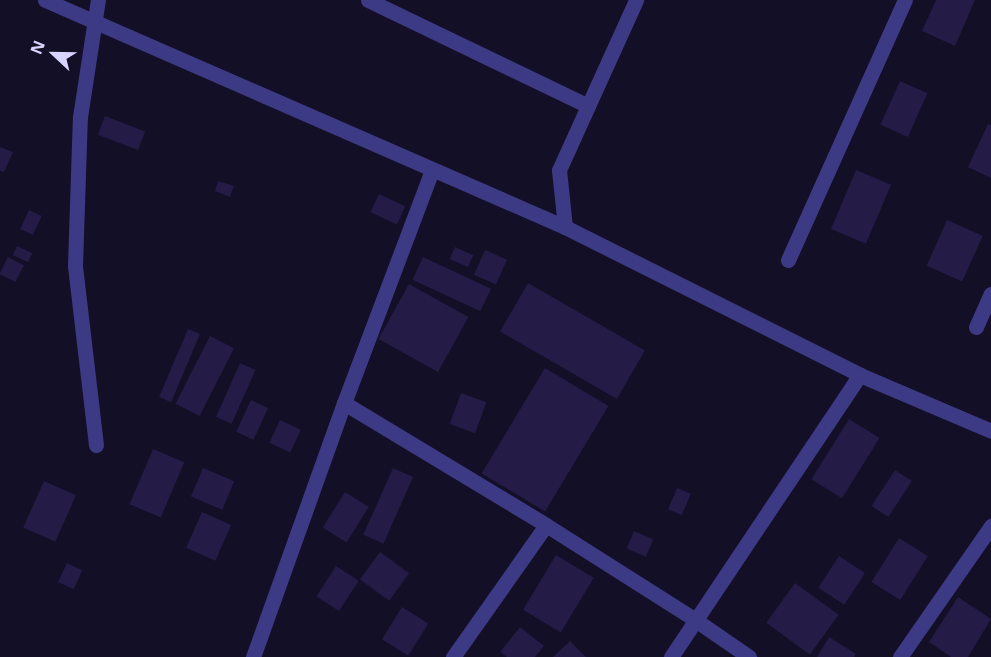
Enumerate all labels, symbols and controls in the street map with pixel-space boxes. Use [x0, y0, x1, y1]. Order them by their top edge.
north arrow [24, 24, 84, 84]
text: N [25, 37, 50, 57]

